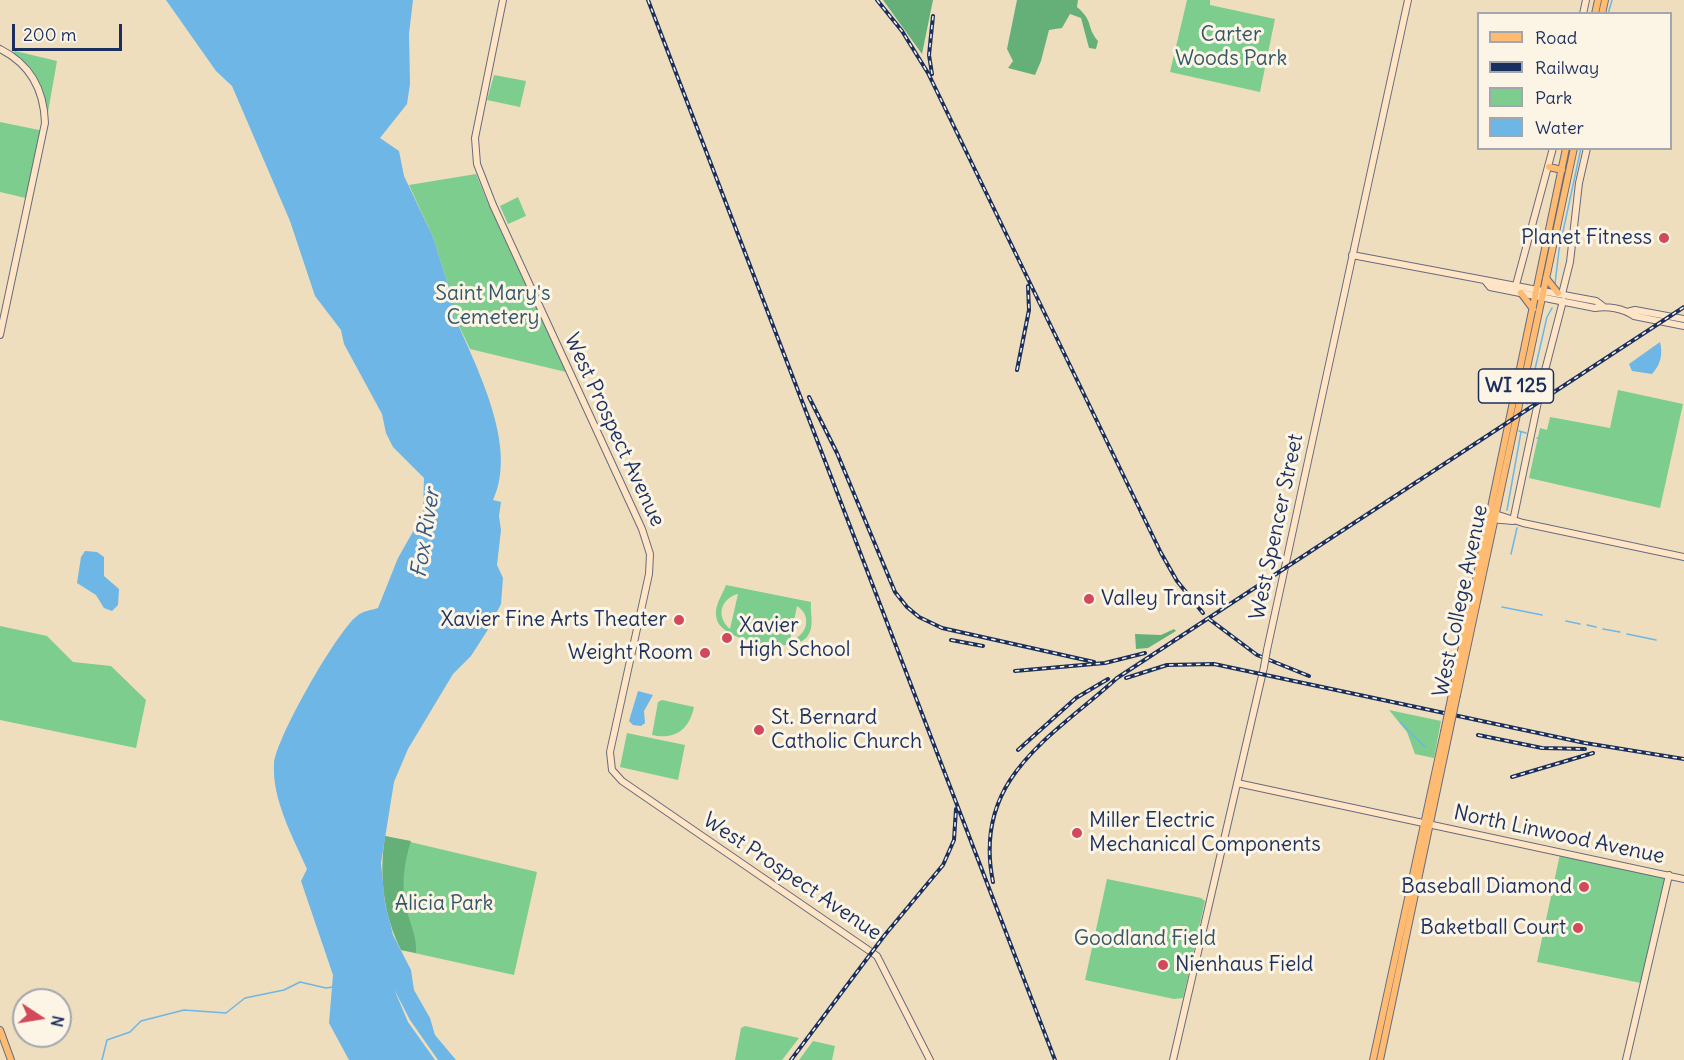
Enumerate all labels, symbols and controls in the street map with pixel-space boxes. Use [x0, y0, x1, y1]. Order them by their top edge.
scale bar [15, 12, 124, 50]
legend [1477, 12, 1672, 150]
park label: Carter Woods Park [1175, 22, 1287, 72]
text: 200 m [23, 23, 77, 46]
text: Road [1535, 26, 1577, 49]
text: Railway [1535, 56, 1599, 79]
text: Park [1535, 86, 1572, 109]
text: Water [1535, 116, 1584, 139]
place label: Planet Fitness [1521, 225, 1652, 251]
marker: Planet Fitness [1657, 231, 1671, 245]
park label: Saint Mary's Cemetery [435, 281, 551, 331]
street label: West Prospect Avenue [558, 329, 670, 531]
road number: WI 125 [1478, 369, 1553, 403]
street label: West Spencer Street [1245, 432, 1309, 622]
water label: Fox River [406, 486, 446, 580]
street label: West College Avenue [1428, 503, 1494, 699]
place label: Valley Transit [1101, 586, 1226, 612]
marker: Valley Transit [1082, 592, 1096, 606]
place label: Xavier Fine Arts Theater [440, 607, 667, 633]
marker: Xavier Fine Arts Theater [672, 613, 686, 627]
place label: Xavier High School [739, 613, 850, 663]
marker: Xavier High School [720, 631, 734, 645]
place label: Weight Room [568, 640, 693, 666]
marker: Weight Room [698, 646, 712, 660]
place label: St. Bernard Catholic Church [771, 705, 922, 755]
marker: St. Bernard Catholic Church [752, 723, 766, 737]
street label: North Linwood Avenue [1451, 800, 1667, 870]
street label: West Prospect Avenue [698, 808, 886, 946]
place label: Miller Electric Mechanical Components [1089, 808, 1321, 858]
marker: Miller Electric Mechanical Components [1070, 826, 1084, 840]
place label: Baseball Diamond [1401, 874, 1572, 900]
marker: Baseball Diamond [1577, 880, 1591, 894]
park label: Alicia Park [395, 891, 493, 917]
place label: Baketball Court [1420, 915, 1566, 941]
marker: Baketball Court [1571, 921, 1585, 935]
park label: Goodland Field [1074, 926, 1216, 952]
place label: Nienhaus Field [1175, 952, 1313, 978]
marker: Nienhaus Field [1156, 958, 1170, 972]
north arrow [12, 988, 72, 1048]
text: N [47, 1014, 69, 1029]

